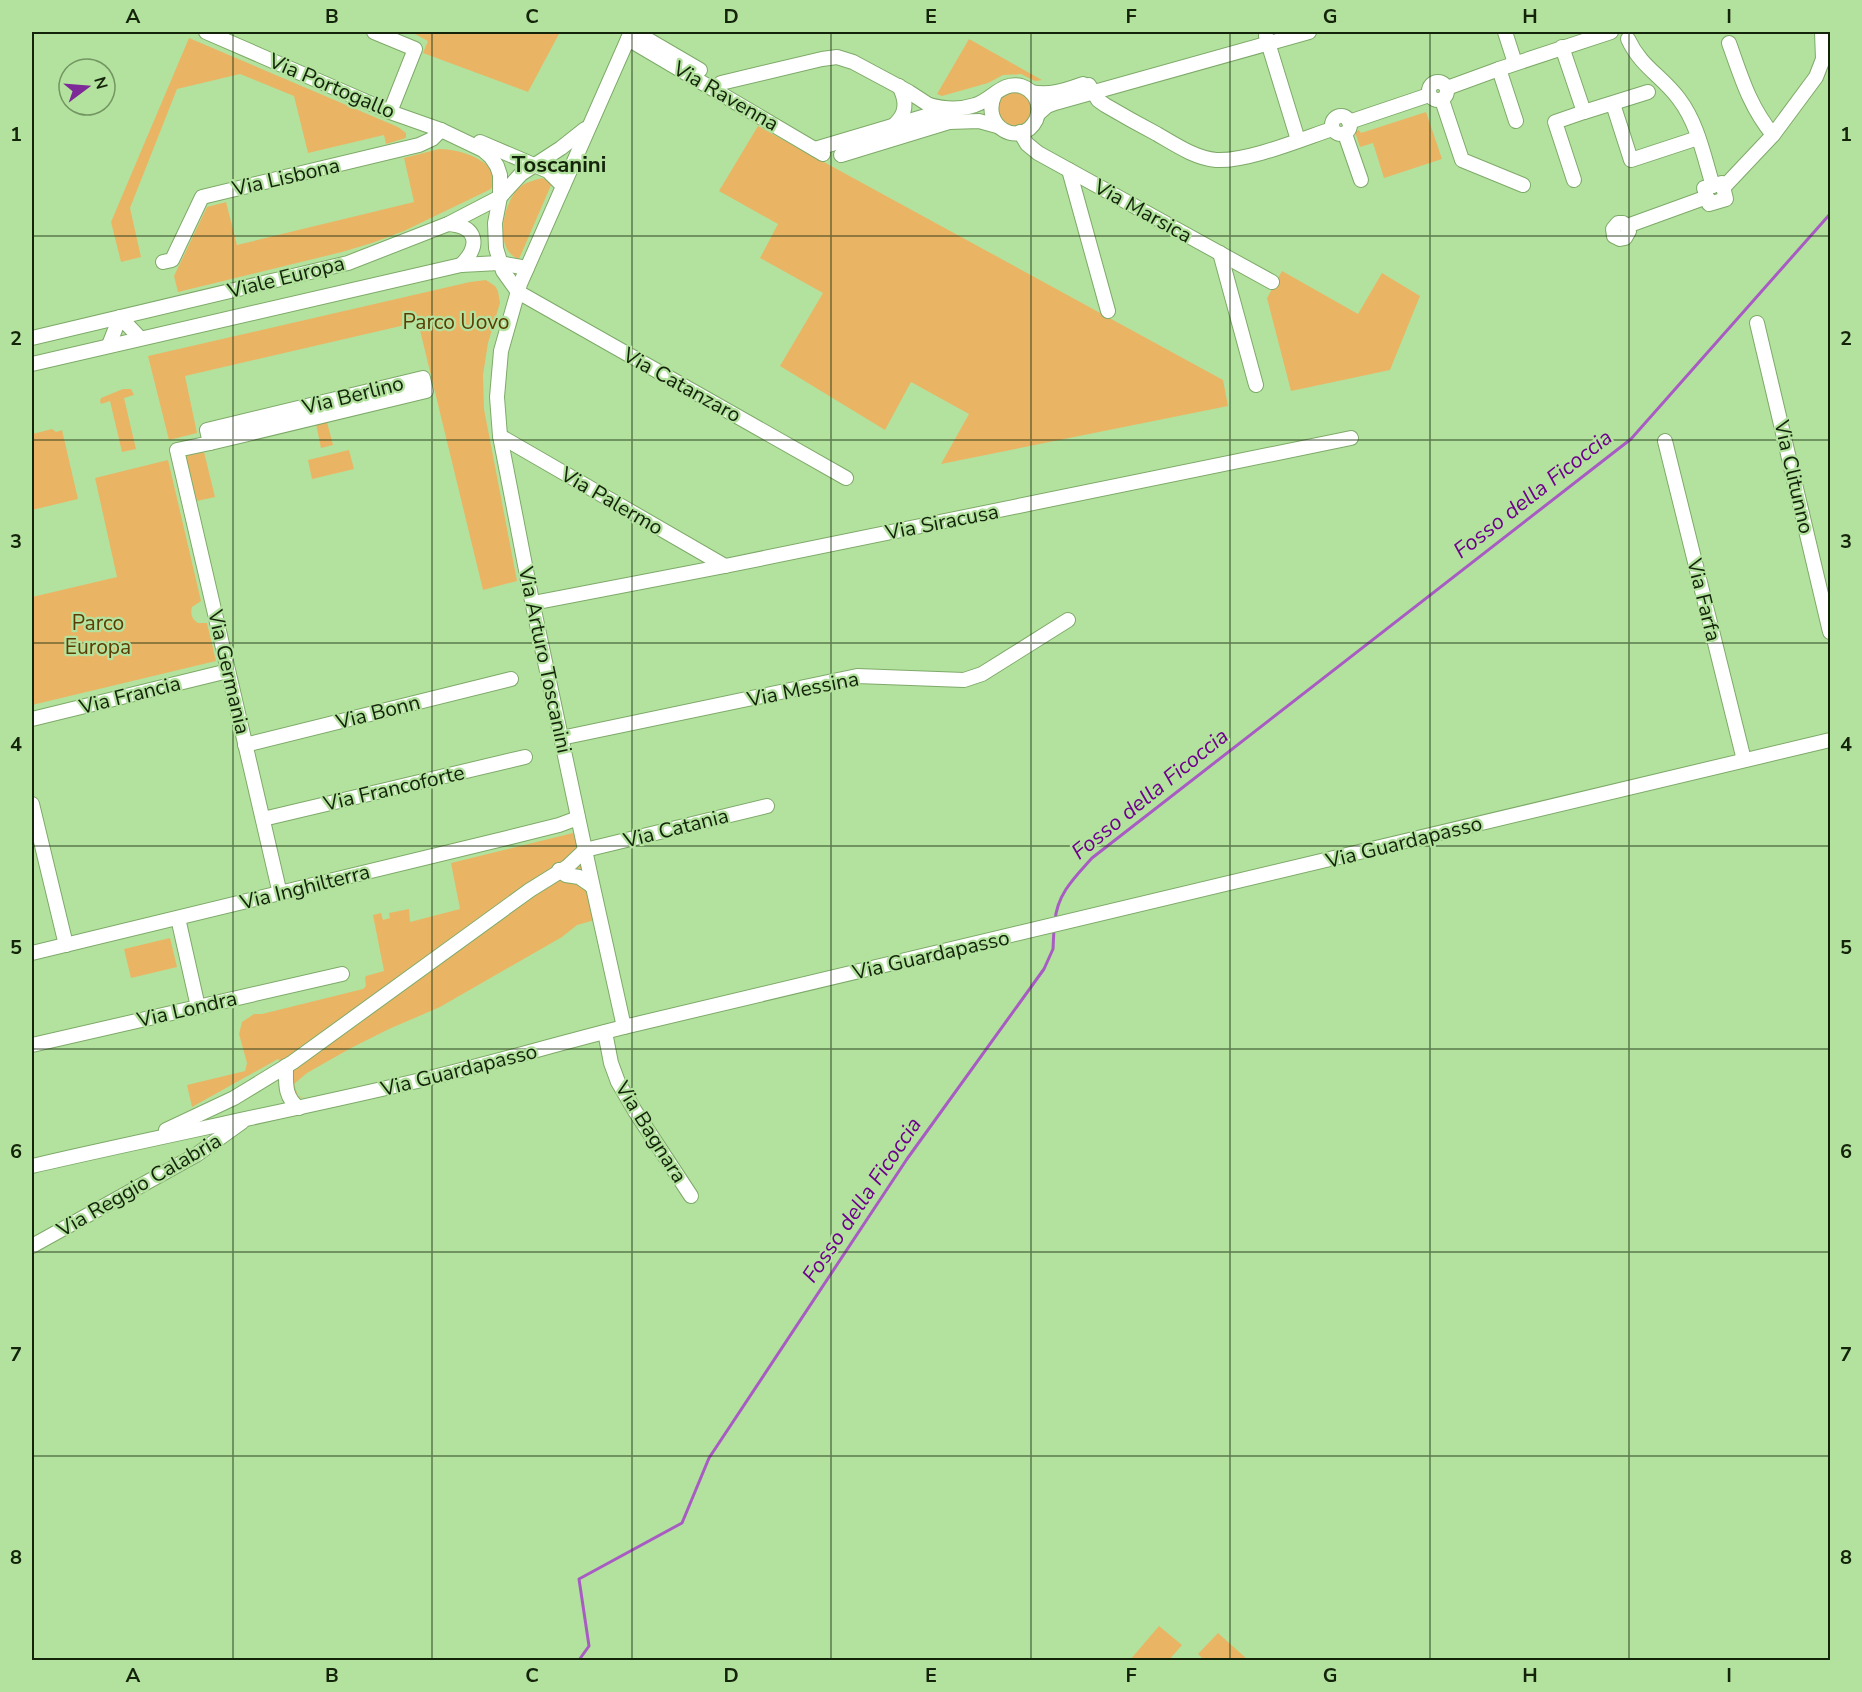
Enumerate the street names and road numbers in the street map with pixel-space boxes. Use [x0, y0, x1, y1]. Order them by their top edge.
street label: Via Portogallo [264, 46, 400, 125]
street label: Via Ravenna [667, 54, 784, 138]
street label: Via Lisbona [229, 151, 342, 203]
street label: Via Marsica [1088, 172, 1197, 249]
street label: Viale Europa [224, 249, 347, 305]
street label: Via Catanzaro [617, 341, 746, 429]
street label: Via Berlino [298, 369, 407, 421]
street label: Via Clitunno [1767, 416, 1821, 537]
street label: Via Palermo [555, 460, 668, 542]
street label: Via Siracusa [882, 497, 1001, 547]
street label: Via Farfa [1680, 555, 1728, 644]
street label: Via Arturo Toscanini [511, 563, 578, 756]
street label: Via Germania [201, 606, 257, 737]
street label: Via Messina [744, 664, 861, 714]
street label: Via Francia [75, 669, 184, 721]
street label: Via Bonn [332, 688, 423, 736]
street label: Via Francoforte [320, 758, 467, 818]
street label: Via Catania [620, 801, 731, 855]
street label: Via Guardapasso [1322, 809, 1485, 875]
street label: Via Inghilterra [236, 857, 373, 917]
street label: Via Guardapasso [849, 923, 1012, 987]
street label: Via Londra [133, 984, 240, 1034]
street label: Via Guardapasso [377, 1037, 540, 1103]
street label: Via Bagnara [608, 1075, 693, 1188]
street label: Via Reggio Calabria [51, 1127, 226, 1244]

